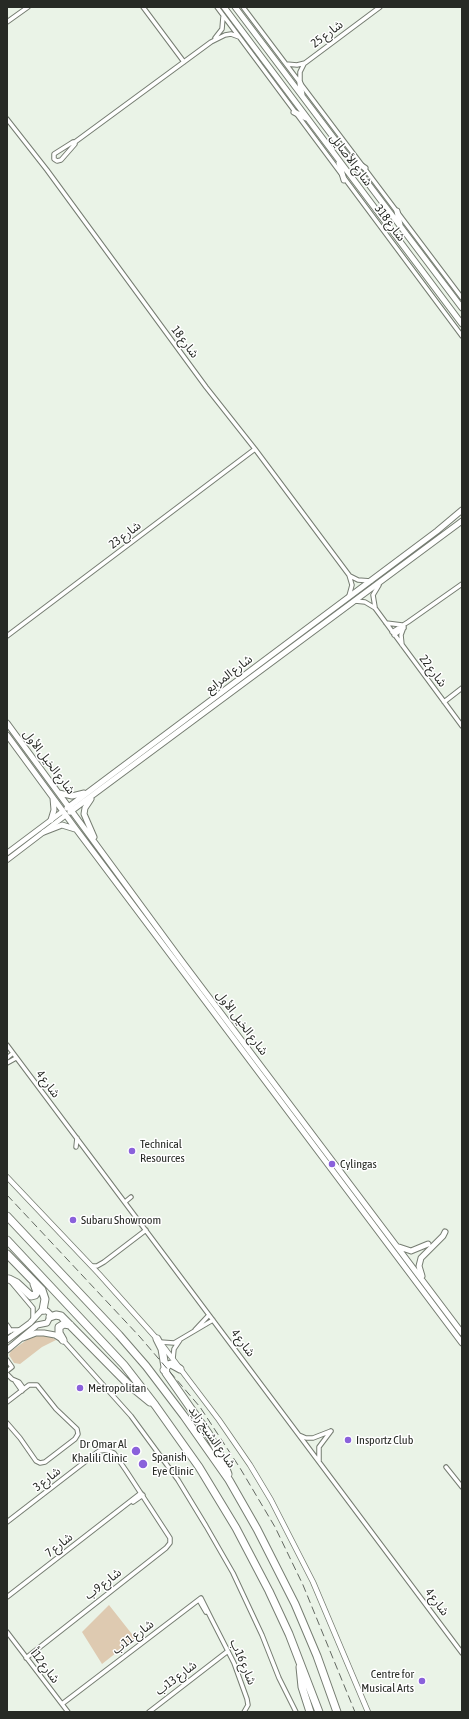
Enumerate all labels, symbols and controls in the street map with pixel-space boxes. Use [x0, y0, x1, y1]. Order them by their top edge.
street label: شارع 25 [308, 17, 346, 51]
street label: شارع الأصايل [327, 131, 375, 189]
street label: شارع 318 [372, 202, 408, 244]
street label: شارع 18 [168, 323, 202, 361]
street label: شارع 23 [106, 518, 144, 552]
street label: شارع المرابع [203, 652, 255, 696]
street label: شارع 22 [416, 652, 450, 690]
street label: شارع الخيل الأول [20, 727, 78, 797]
street label: شارع الخيل الأول [213, 988, 271, 1058]
street label: شارع 4 [33, 1067, 63, 1101]
place label: Technical Resources [140, 1137, 185, 1165]
marker: Technical Resources [127, 1146, 137, 1156]
place label: Cylingas [340, 1157, 377, 1171]
marker: Cylingas [327, 1159, 337, 1169]
place label: Subaru Showroom [81, 1213, 161, 1227]
marker: Subaru Showroom [68, 1215, 78, 1225]
street label: شارع 4 [228, 1326, 258, 1360]
place label: Metropolitan [88, 1381, 146, 1395]
marker: Metropolitan [75, 1383, 85, 1393]
street label: شارع الشيخ زايد [185, 1403, 239, 1471]
place label: Insportz Club [356, 1433, 413, 1447]
marker: Insportz Club [343, 1435, 353, 1445]
place label: Dr Omar Al Khalili Clinic [72, 1437, 127, 1465]
marker: Dr Omar Al Khalili Clinic [130, 1445, 142, 1457]
place label: Spanish Eye Clinic [152, 1450, 193, 1478]
marker: Spanish Eye Clinic [137, 1458, 149, 1470]
street label: شارع 3 [30, 1464, 64, 1494]
street label: شارع 7 [42, 1530, 76, 1560]
street label: شارع 9ب [82, 1565, 124, 1603]
street label: شارع 4 [422, 1585, 452, 1619]
street label: شارع 11ب [109, 1617, 157, 1657]
street label: شارع 16ب [227, 1637, 259, 1687]
street label: شارع 12أ [27, 1646, 63, 1686]
street label: شارع 13ب [152, 1658, 200, 1698]
place label: Centre for Musical Arts [361, 1667, 414, 1695]
marker: Centre for Musical Arts [417, 1676, 427, 1686]

